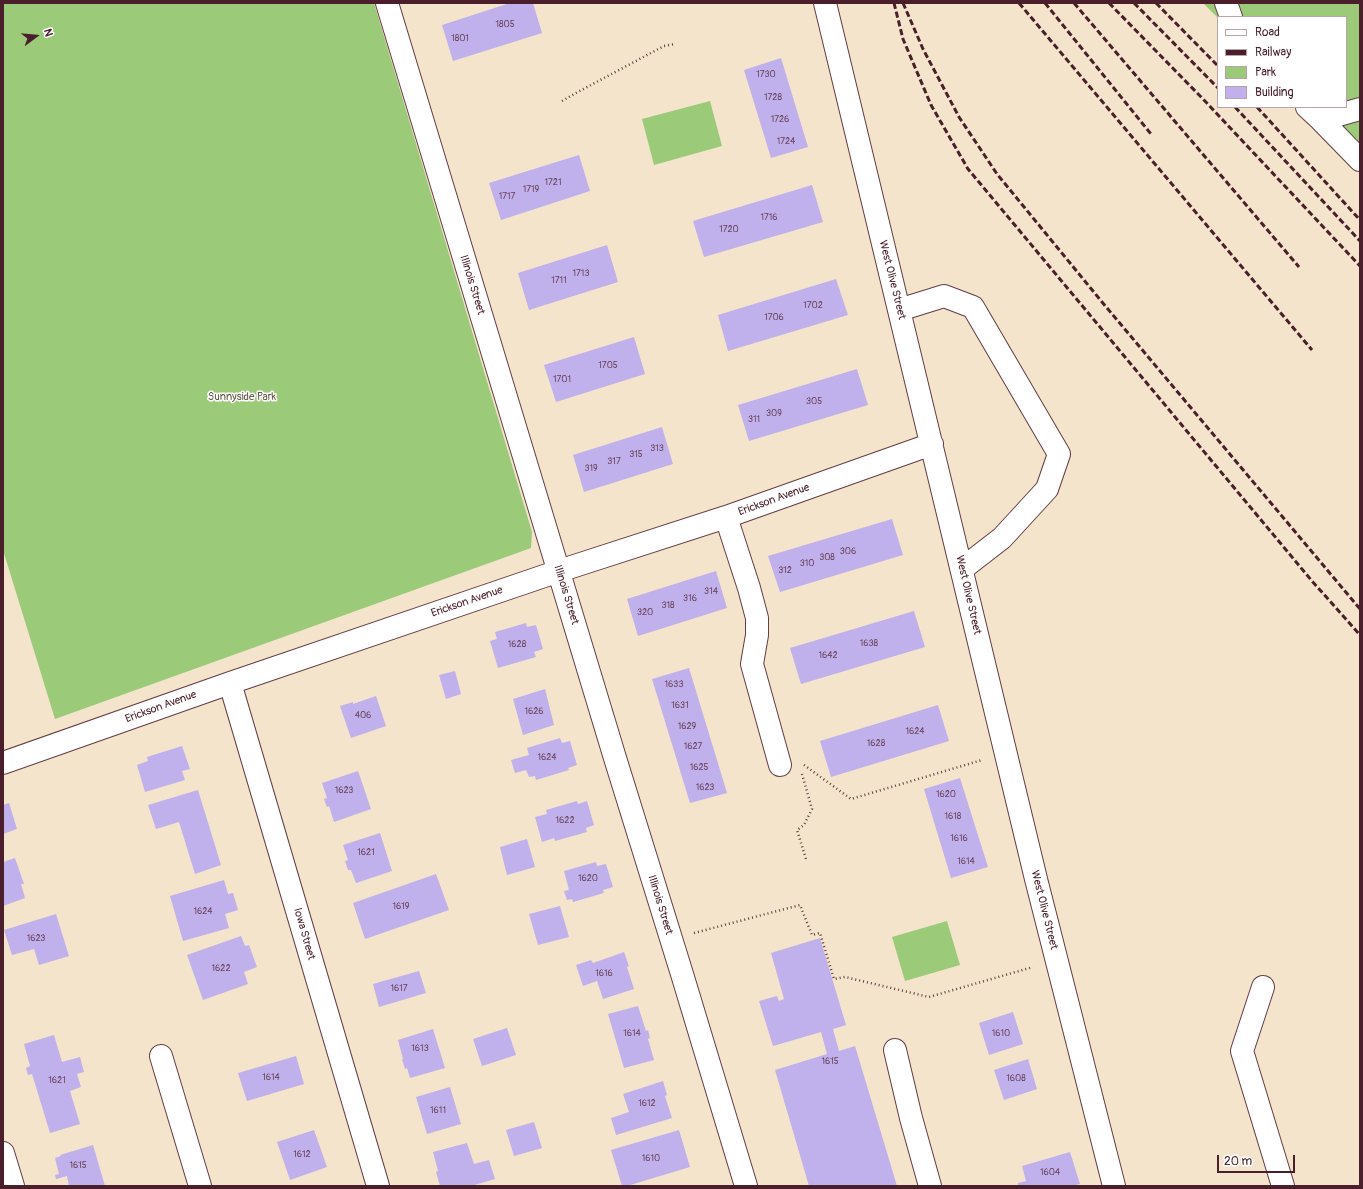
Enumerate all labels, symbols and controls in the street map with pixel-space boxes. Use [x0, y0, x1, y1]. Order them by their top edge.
north arrow [16, 16, 56, 56]
legend [1217, 16, 1347, 108]
house number: 1805 [495, 20, 515, 30]
text: Road [1255, 25, 1280, 40]
text: N [41, 27, 55, 38]
house number: 1801 [451, 34, 469, 44]
text: Railway [1255, 45, 1291, 60]
text: Park [1255, 65, 1276, 80]
house number: 1730 [756, 70, 776, 80]
text: Building [1255, 85, 1294, 100]
house number: 1728 [764, 93, 782, 103]
house number: 1726 [771, 115, 789, 125]
house number: 1724 [777, 137, 795, 147]
house number: 1721 [545, 178, 561, 188]
house number: 1719 [523, 185, 539, 195]
house number: 1717 [499, 192, 515, 202]
house number: 1716 [760, 213, 778, 223]
house number: 1720 [719, 225, 739, 235]
street label: West Olive Street [876, 239, 908, 321]
street label: Illinois Street [457, 254, 487, 316]
house number: 1713 [573, 269, 589, 279]
house number: 1711 [551, 276, 567, 286]
house number: 1702 [803, 301, 823, 311]
house number: 1706 [764, 313, 784, 323]
house number: 1705 [598, 361, 618, 371]
house number: 1701 [553, 375, 571, 385]
park label: Sunnyside Park [208, 390, 276, 404]
house number: 305 [806, 397, 822, 407]
house number: 309 [766, 409, 782, 419]
house number: 311 [748, 415, 760, 425]
house number: 313 [650, 444, 664, 454]
house number: 315 [629, 450, 643, 460]
house number: 317 [607, 457, 621, 467]
house number: 319 [584, 464, 598, 474]
street label: Erickson Avenue [737, 481, 811, 519]
house number: 306 [840, 547, 856, 557]
house number: 308 [819, 553, 835, 563]
street label: West Olive Street [952, 554, 984, 636]
house number: 310 [800, 559, 814, 569]
street label: Illinois Street [551, 564, 581, 626]
house number: 312 [778, 566, 792, 576]
street label: Erickson Avenue [429, 584, 505, 620]
house number: 314 [704, 587, 718, 597]
house number: 316 [683, 594, 697, 604]
house number: 318 [661, 601, 675, 611]
house number: 320 [637, 608, 653, 618]
house number: 1638 [860, 639, 878, 649]
house number: 1628 [508, 640, 526, 650]
house number: 1642 [818, 651, 838, 661]
house number: 1633 [665, 680, 683, 690]
street label: Erickson Avenue [124, 688, 198, 726]
house number: 1631 [671, 701, 689, 711]
house number: 1626 [524, 707, 544, 717]
house number: 406 [355, 711, 371, 721]
house number: 1629 [678, 722, 696, 732]
house number: 1624 [905, 727, 925, 737]
house number: 1628 [867, 739, 885, 749]
house number: 1627 [684, 742, 702, 752]
house number: 1624 [537, 753, 557, 763]
house number: 1625 [690, 763, 708, 773]
house number: 1623 [696, 783, 714, 793]
house number: 1623 [335, 786, 353, 796]
house number: 1620 [936, 790, 956, 800]
house number: 1618 [945, 812, 961, 822]
house number: 1622 [556, 816, 574, 826]
house number: 1616 [950, 834, 968, 844]
house number: 1621 [357, 848, 375, 858]
house number: 1614 [957, 857, 975, 867]
street label: West Olive Street [1028, 869, 1060, 951]
house number: 1620 [578, 874, 598, 884]
street label: Illinois Street [645, 874, 675, 936]
house number: 1619 [393, 902, 409, 912]
street label: Iowa Street [290, 906, 318, 962]
house number: 1624 [193, 907, 213, 917]
house number: 1623 [27, 934, 45, 944]
house number: 1622 [212, 964, 230, 974]
house number: 1616 [595, 969, 613, 979]
house number: 1617 [390, 984, 408, 994]
house number: 1614 [623, 1029, 641, 1039]
house number: 1610 [992, 1029, 1010, 1039]
house number: 1613 [411, 1044, 429, 1054]
house number: 1615 [821, 1057, 839, 1067]
house number: 1614 [262, 1073, 280, 1083]
house number: 1608 [1006, 1074, 1026, 1084]
house number: 1621 [48, 1076, 66, 1086]
house number: 1612 [638, 1099, 656, 1109]
house number: 1611 [430, 1106, 446, 1116]
scale bar [1219, 1147, 1297, 1173]
house number: 1612 [293, 1150, 311, 1160]
house number: 1610 [642, 1154, 660, 1164]
text: 20 m [1224, 1154, 1252, 1169]
house number: 1615 [69, 1161, 87, 1171]
house number: 1604 [1040, 1168, 1060, 1178]

